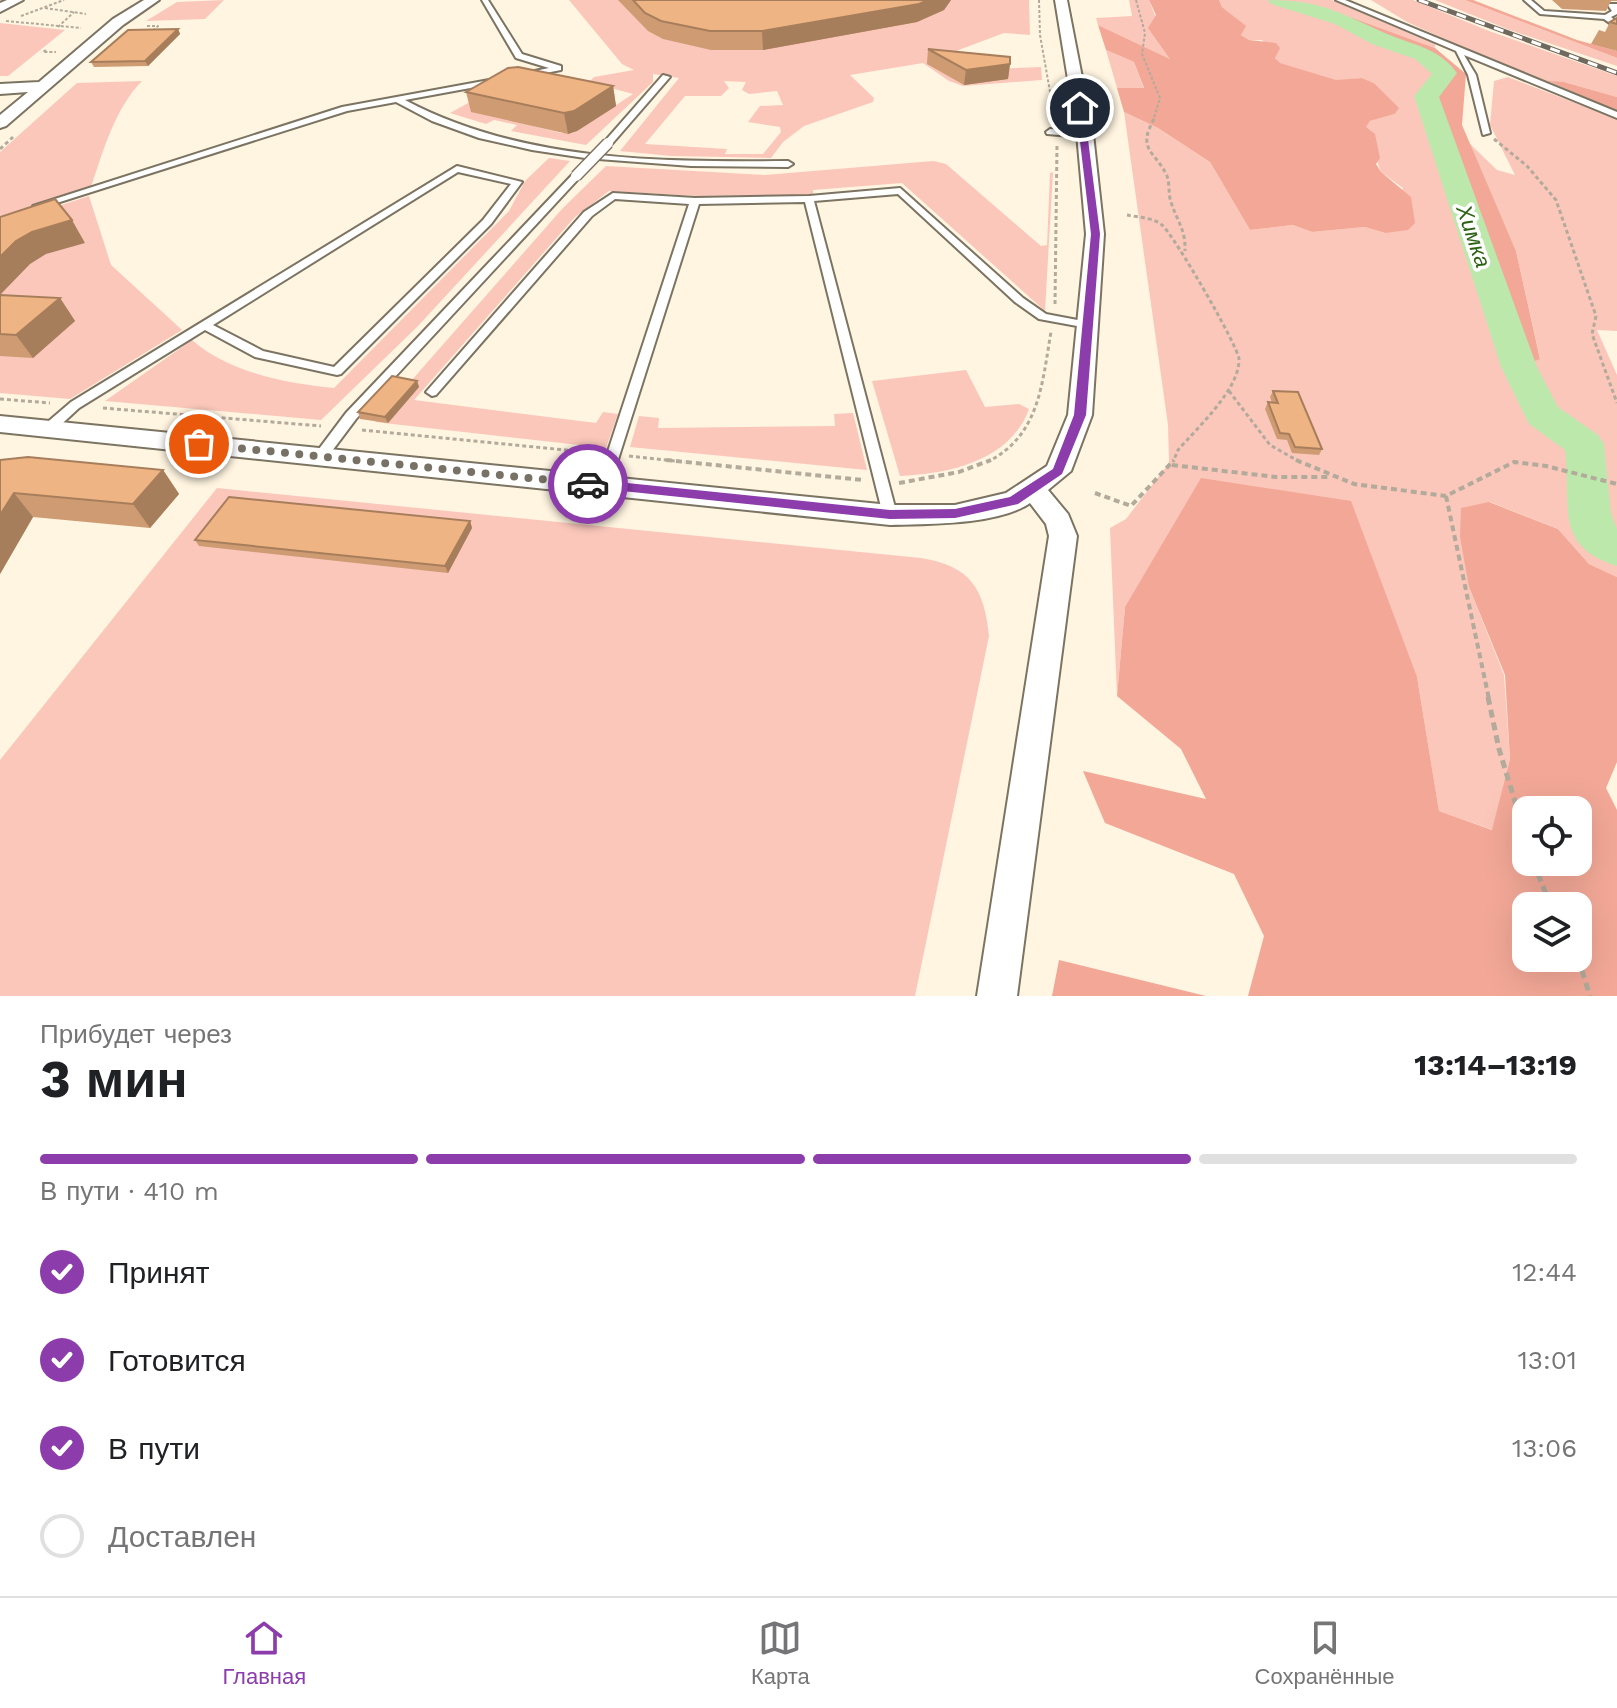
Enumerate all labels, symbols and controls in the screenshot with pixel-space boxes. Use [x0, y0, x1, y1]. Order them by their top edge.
pin [1046, 74, 1114, 142]
icon: home [1058, 86, 1102, 130]
water label: Химка [1451, 201, 1496, 271]
pin [165, 410, 233, 478]
icon: bag [177, 422, 221, 466]
courier [548, 444, 628, 524]
icon: car [566, 462, 610, 506]
map controls [1512, 796, 1592, 972]
button: locate [1512, 796, 1592, 876]
button: layers [1512, 892, 1592, 972]
text: Прибудет через [40, 1019, 232, 1049]
text: 13:14–13:19 [1414, 1047, 1577, 1082]
text: 3 мин [40, 1049, 188, 1110]
text: В пути · 410 m [40, 1176, 219, 1206]
icon: check [40, 1250, 84, 1294]
text: Принят [108, 1255, 210, 1290]
text: 12:44 [1512, 1257, 1577, 1287]
icon: check [40, 1338, 84, 1382]
text: Готовится [108, 1343, 246, 1378]
text: 13:01 [1518, 1345, 1577, 1375]
icon: check [40, 1426, 84, 1470]
text: В пути [108, 1431, 200, 1466]
text: 13:06 [1512, 1433, 1577, 1463]
text: Доставлен [108, 1519, 256, 1554]
tab: Главная [222, 1616, 306, 1690]
tab: Карта [751, 1616, 810, 1690]
tab: Сохранённые [1255, 1616, 1395, 1690]

